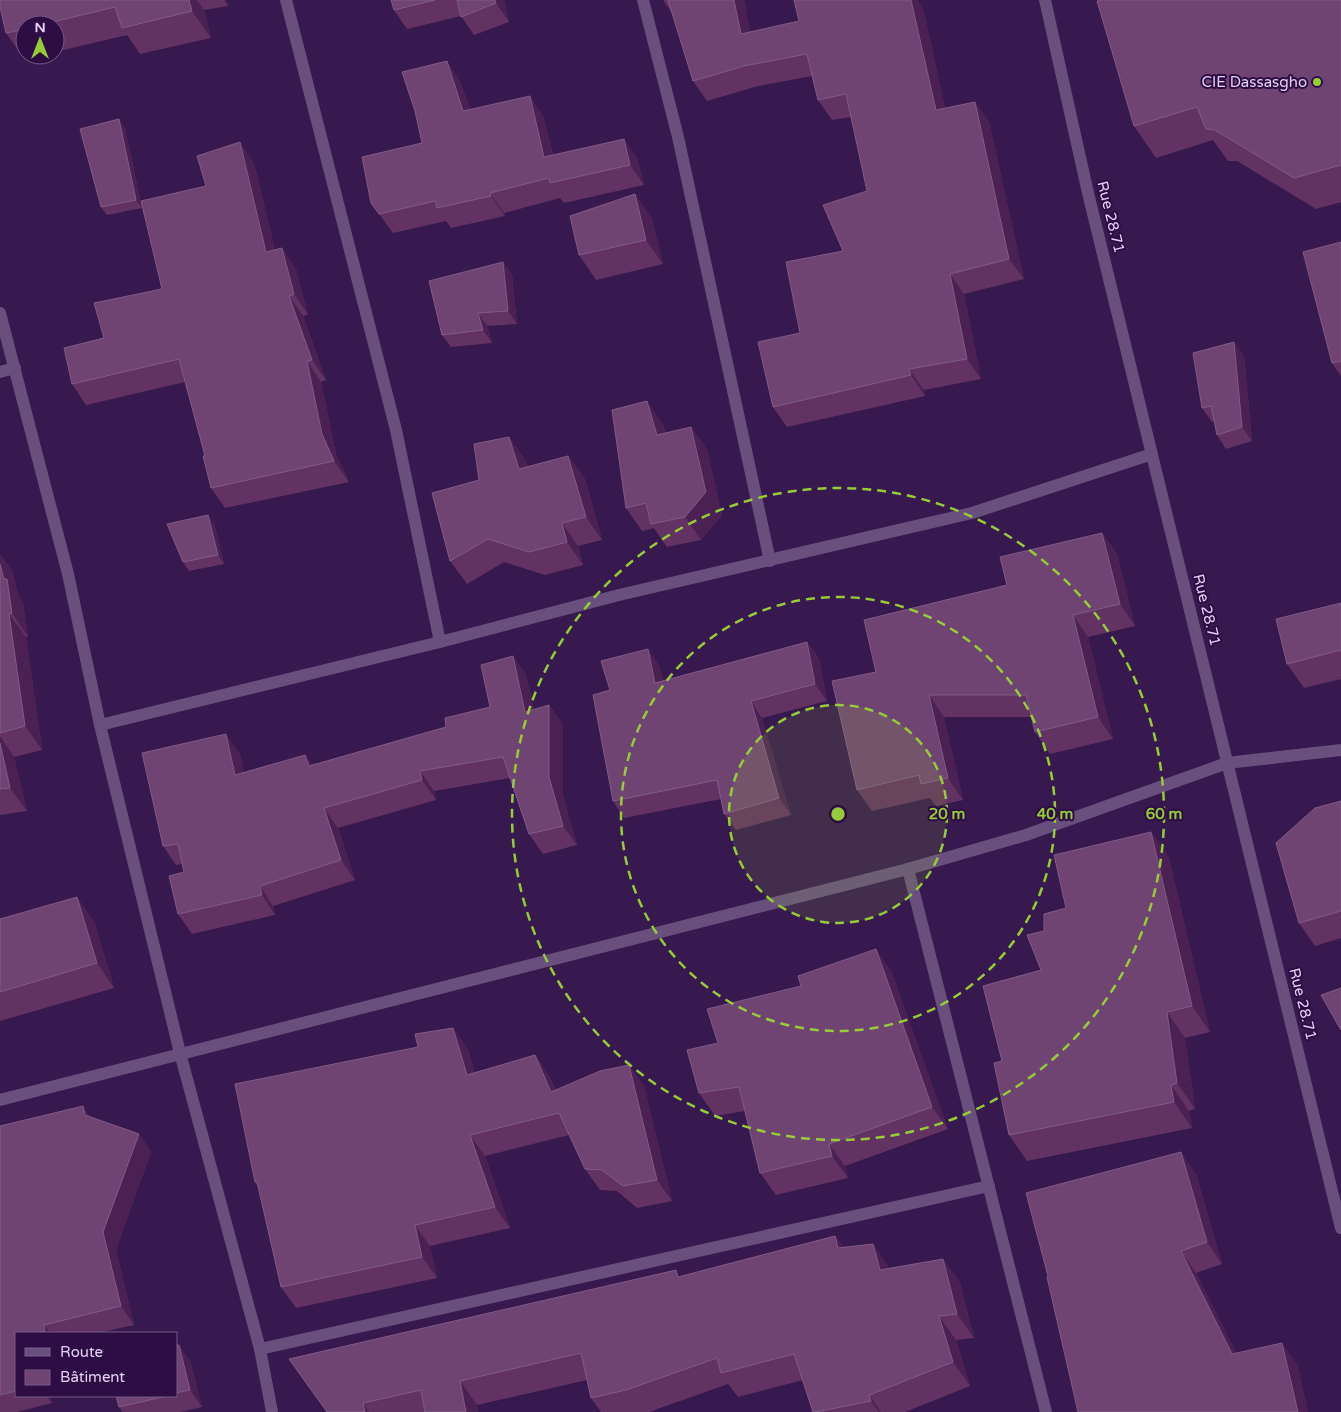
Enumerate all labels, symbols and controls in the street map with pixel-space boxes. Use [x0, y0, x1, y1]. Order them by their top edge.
north arrow [15, 15, 65, 65]
text: N [34, 19, 46, 36]
place label: CIE Dassasgho [1202, 73, 1307, 91]
marker: CIE Dassasgho [1311, 76, 1323, 88]
street label: Rue 28.71 [1093, 179, 1129, 255]
street label: Rue 28.71 [1189, 572, 1225, 648]
centre of rings [829, 805, 847, 823]
text: 20 m [929, 805, 965, 823]
text: 40 m [1037, 805, 1073, 823]
text: 60 m [1146, 805, 1182, 823]
street label: Rue 28.71 [1285, 966, 1321, 1042]
legend [15, 1332, 178, 1397]
text: Route [60, 1343, 103, 1361]
text: Bâtiment [60, 1368, 125, 1386]

